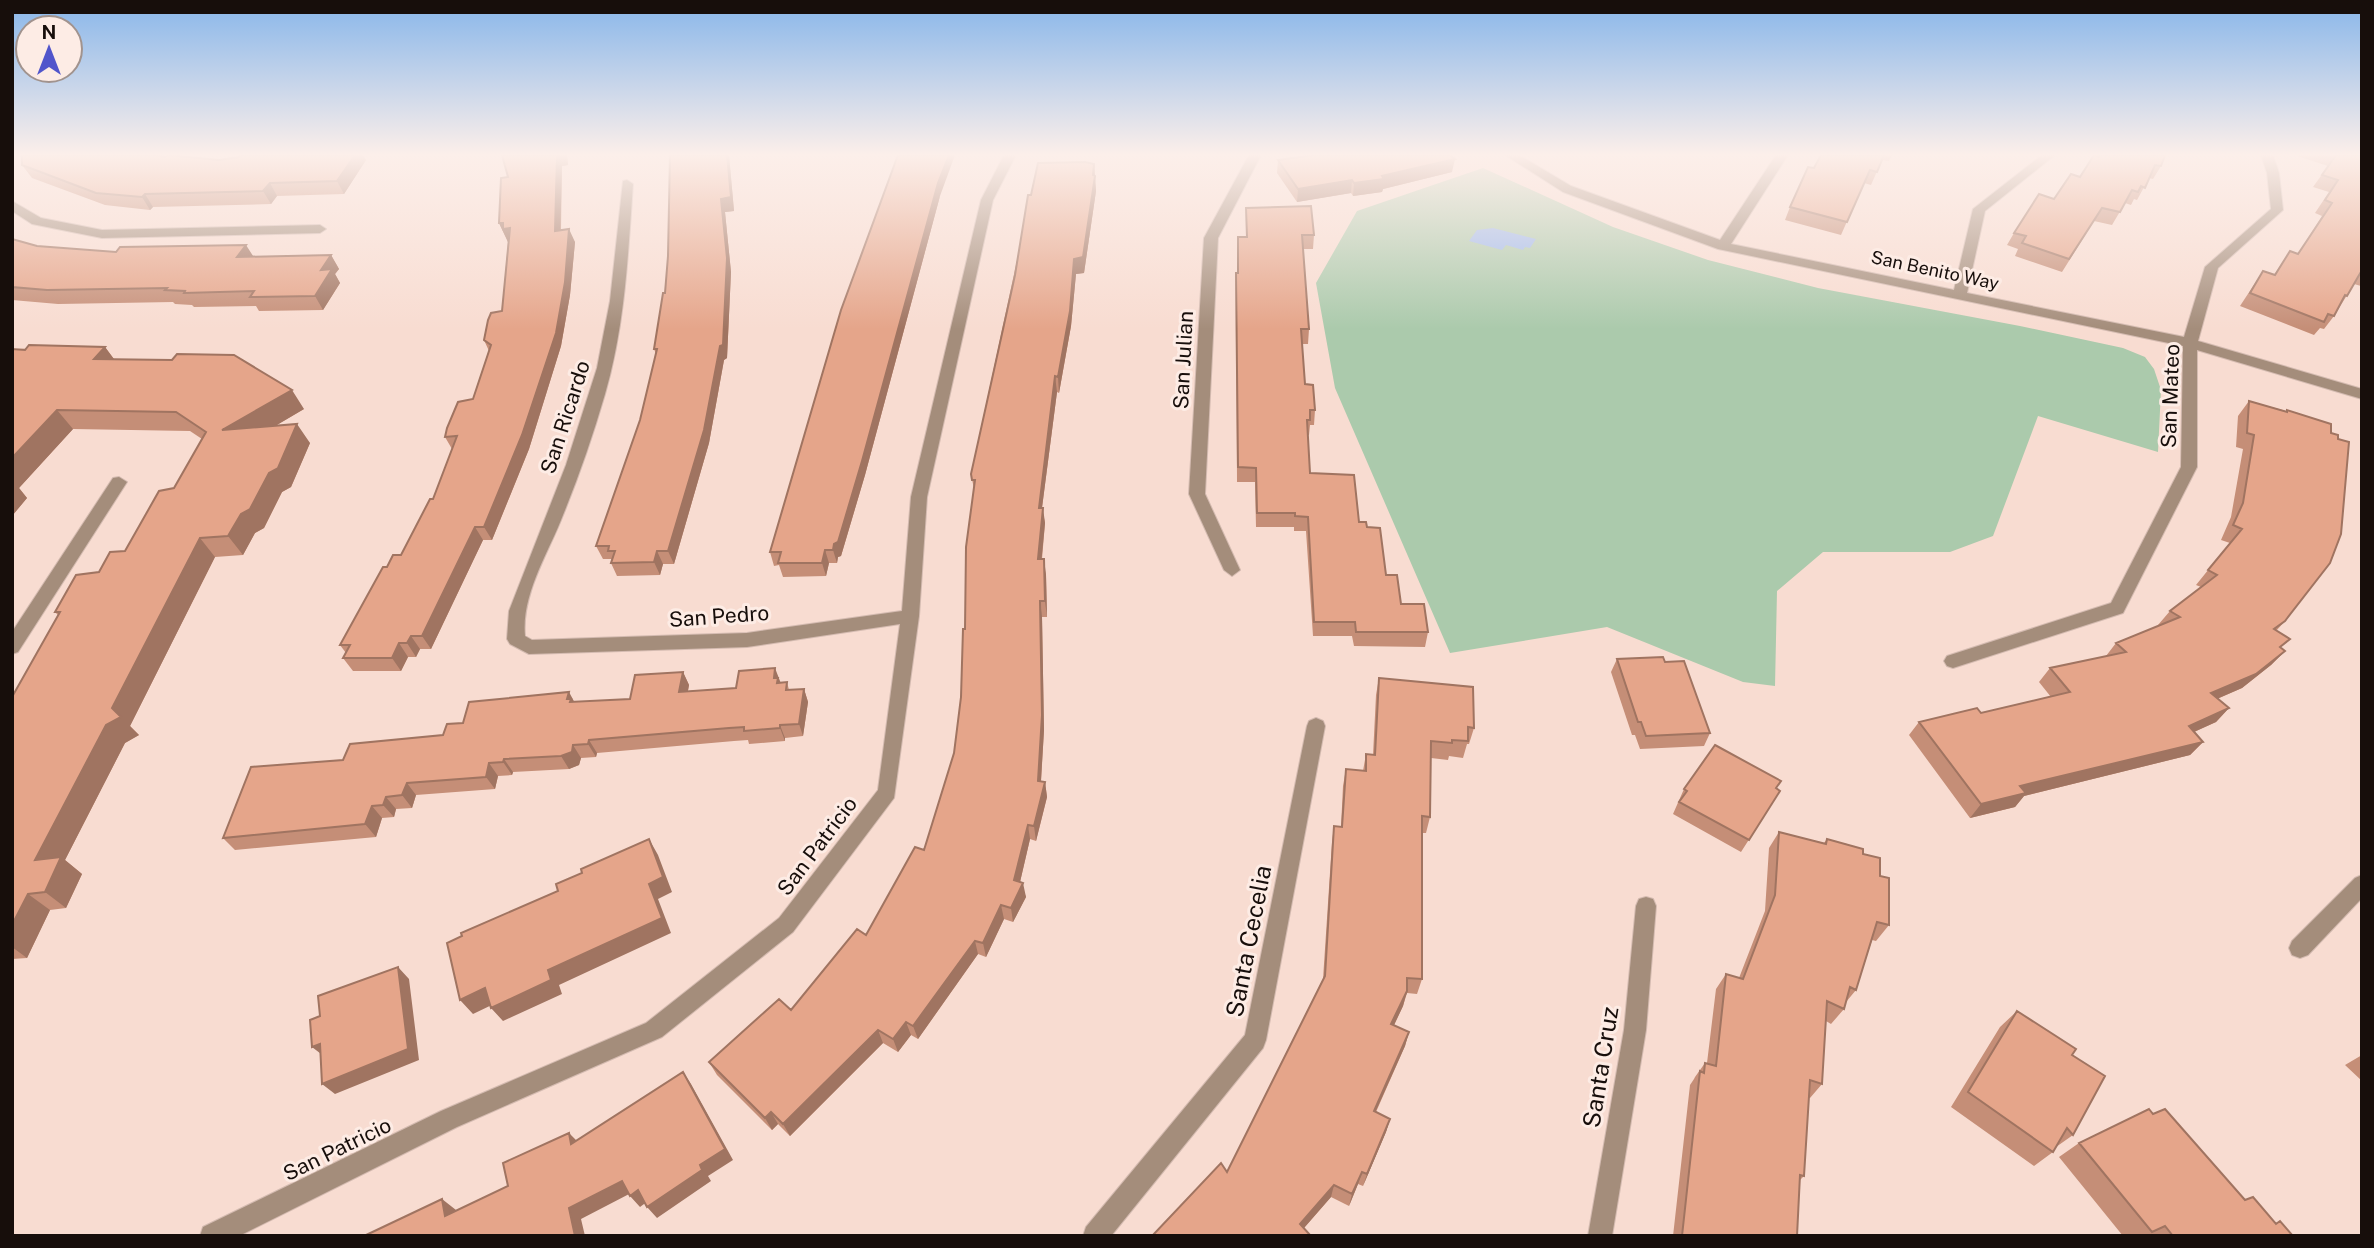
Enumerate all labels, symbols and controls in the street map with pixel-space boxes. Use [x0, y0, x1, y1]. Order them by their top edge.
north arrow [14, 14, 84, 84]
text: N [42, 21, 56, 43]
street label: San Benito Way [1869, 246, 2001, 294]
street label: San Julian [1168, 310, 1198, 410]
street label: San Mateo [2156, 344, 2184, 448]
street label: San Ricardo [535, 357, 595, 477]
street label: San Pedro [668, 600, 770, 632]
street label: San Patricio [772, 792, 862, 900]
street label: Santa Cecelia [1220, 863, 1276, 1019]
street label: Santa Cruz [1577, 1004, 1623, 1130]
street label: San Patricio [279, 1112, 395, 1186]

